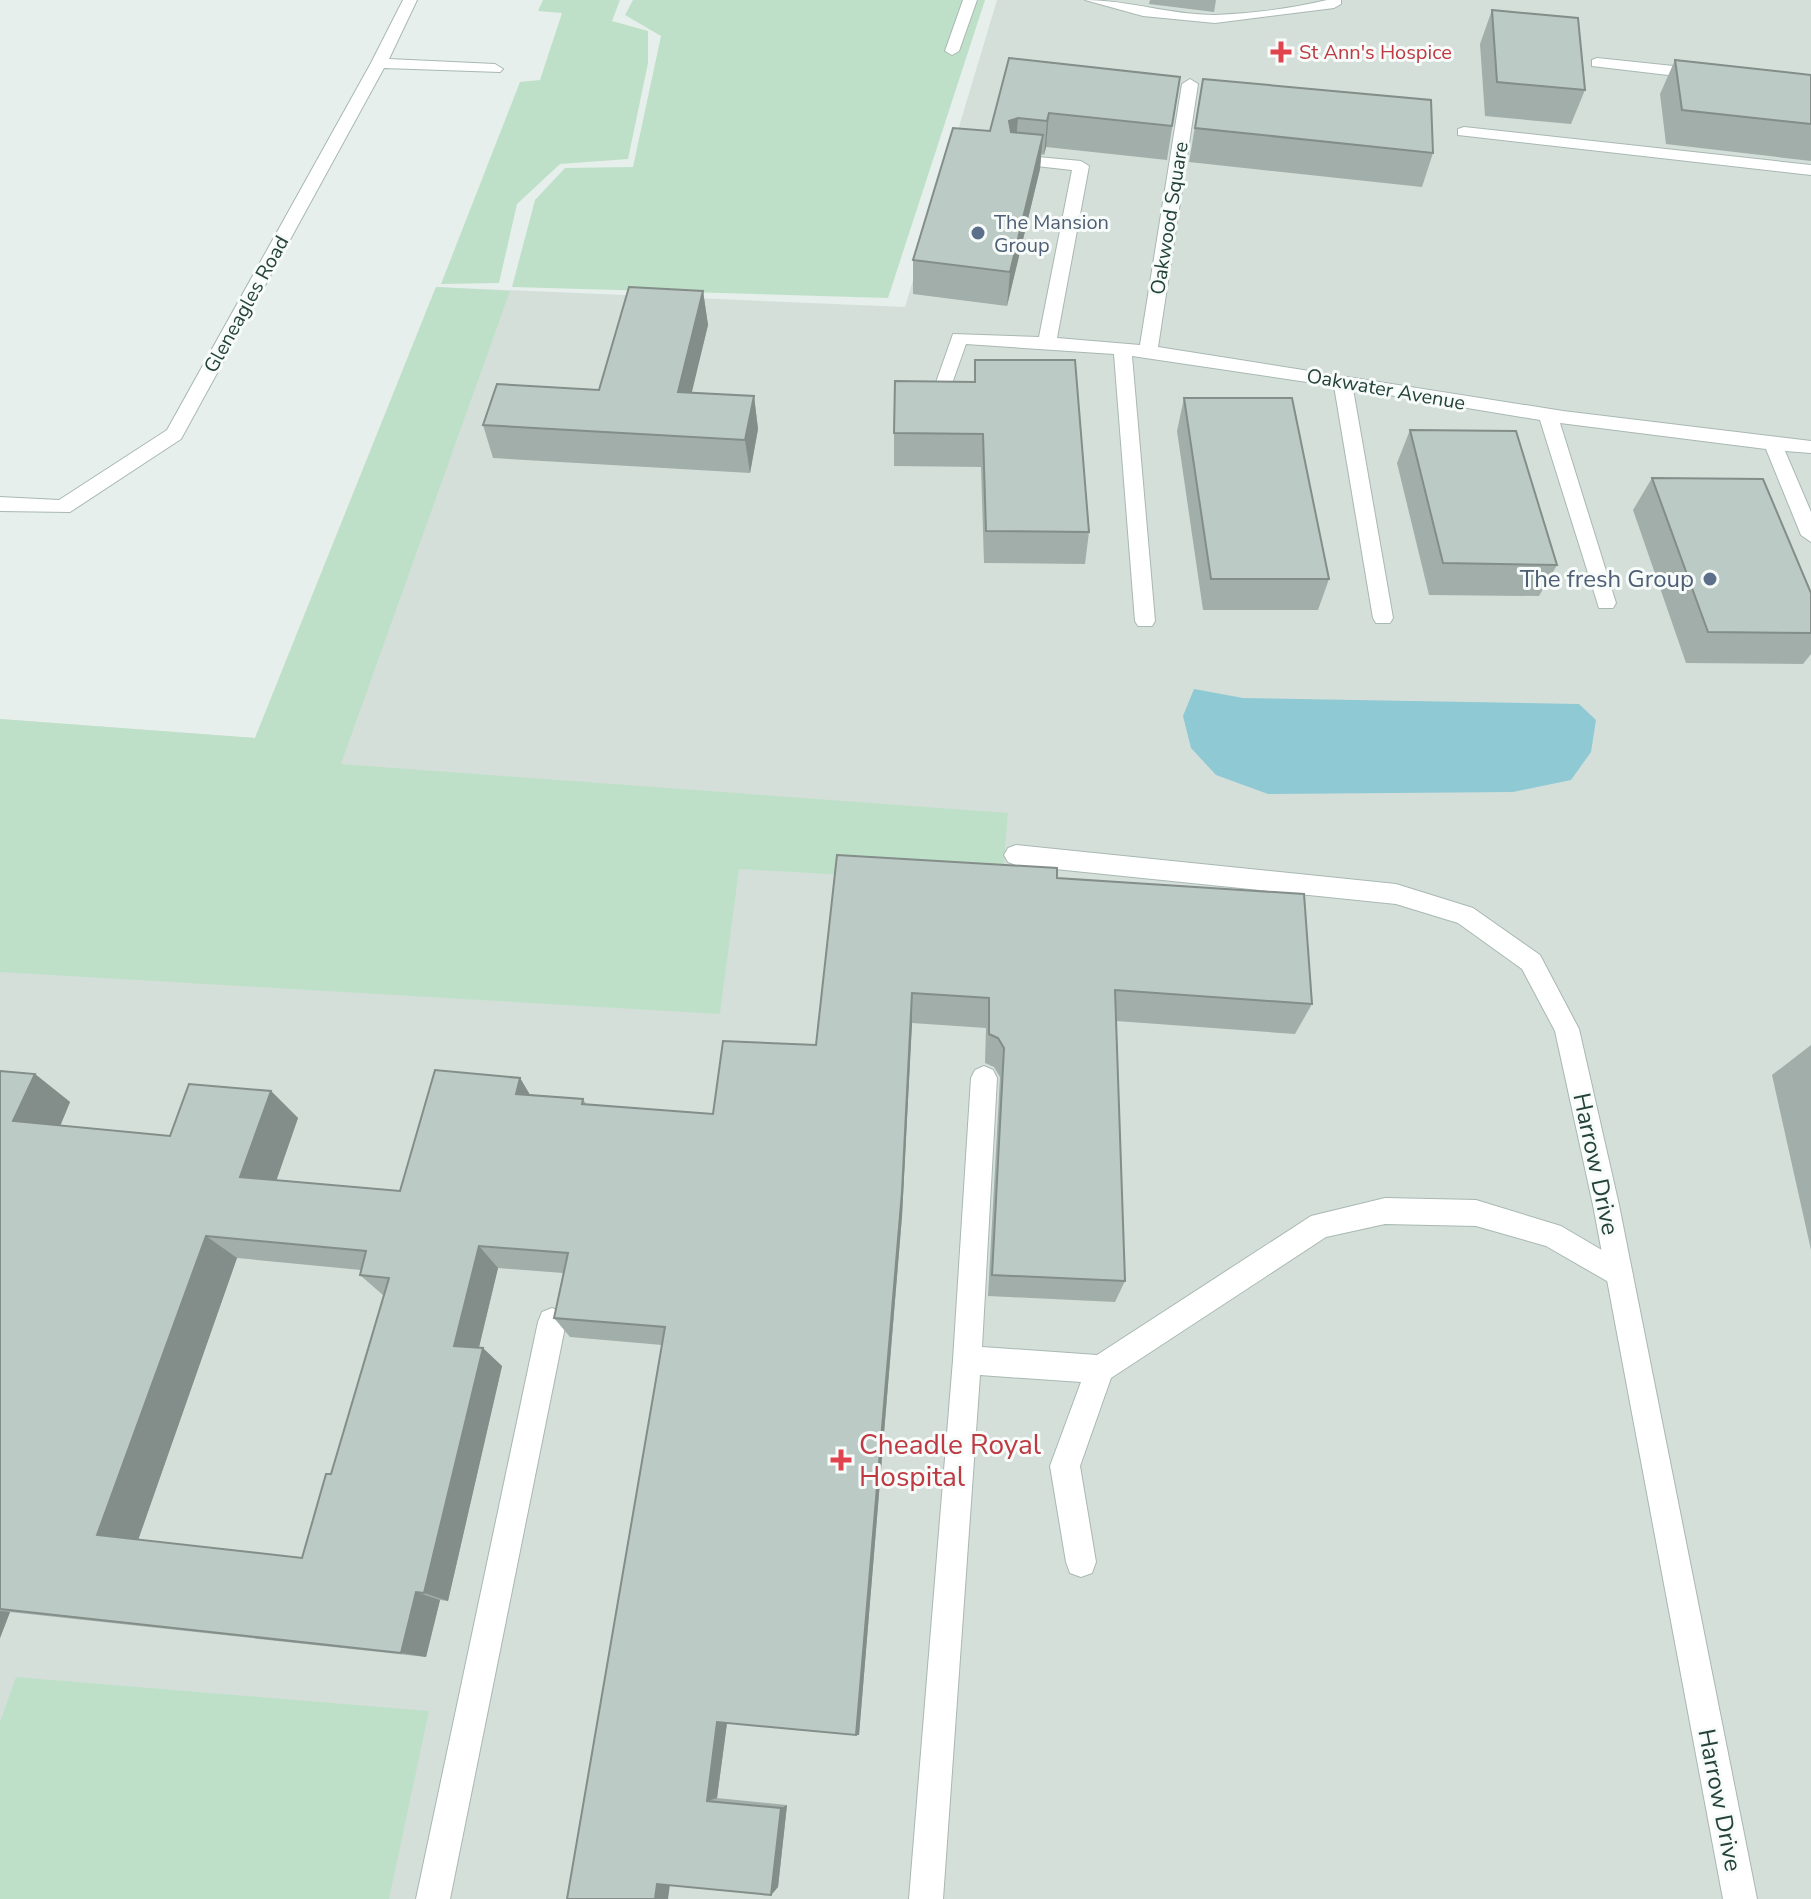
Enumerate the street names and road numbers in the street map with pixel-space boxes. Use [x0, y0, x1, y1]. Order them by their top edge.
street label: Oakwood Square [1144, 140, 1195, 297]
street label: Gleneagles Road [198, 231, 295, 378]
street label: Oakwater Avenue [1304, 362, 1467, 417]
street label: Harrow Drive [1565, 1090, 1627, 1238]
street label: Harrow Drive [1691, 1726, 1749, 1874]

